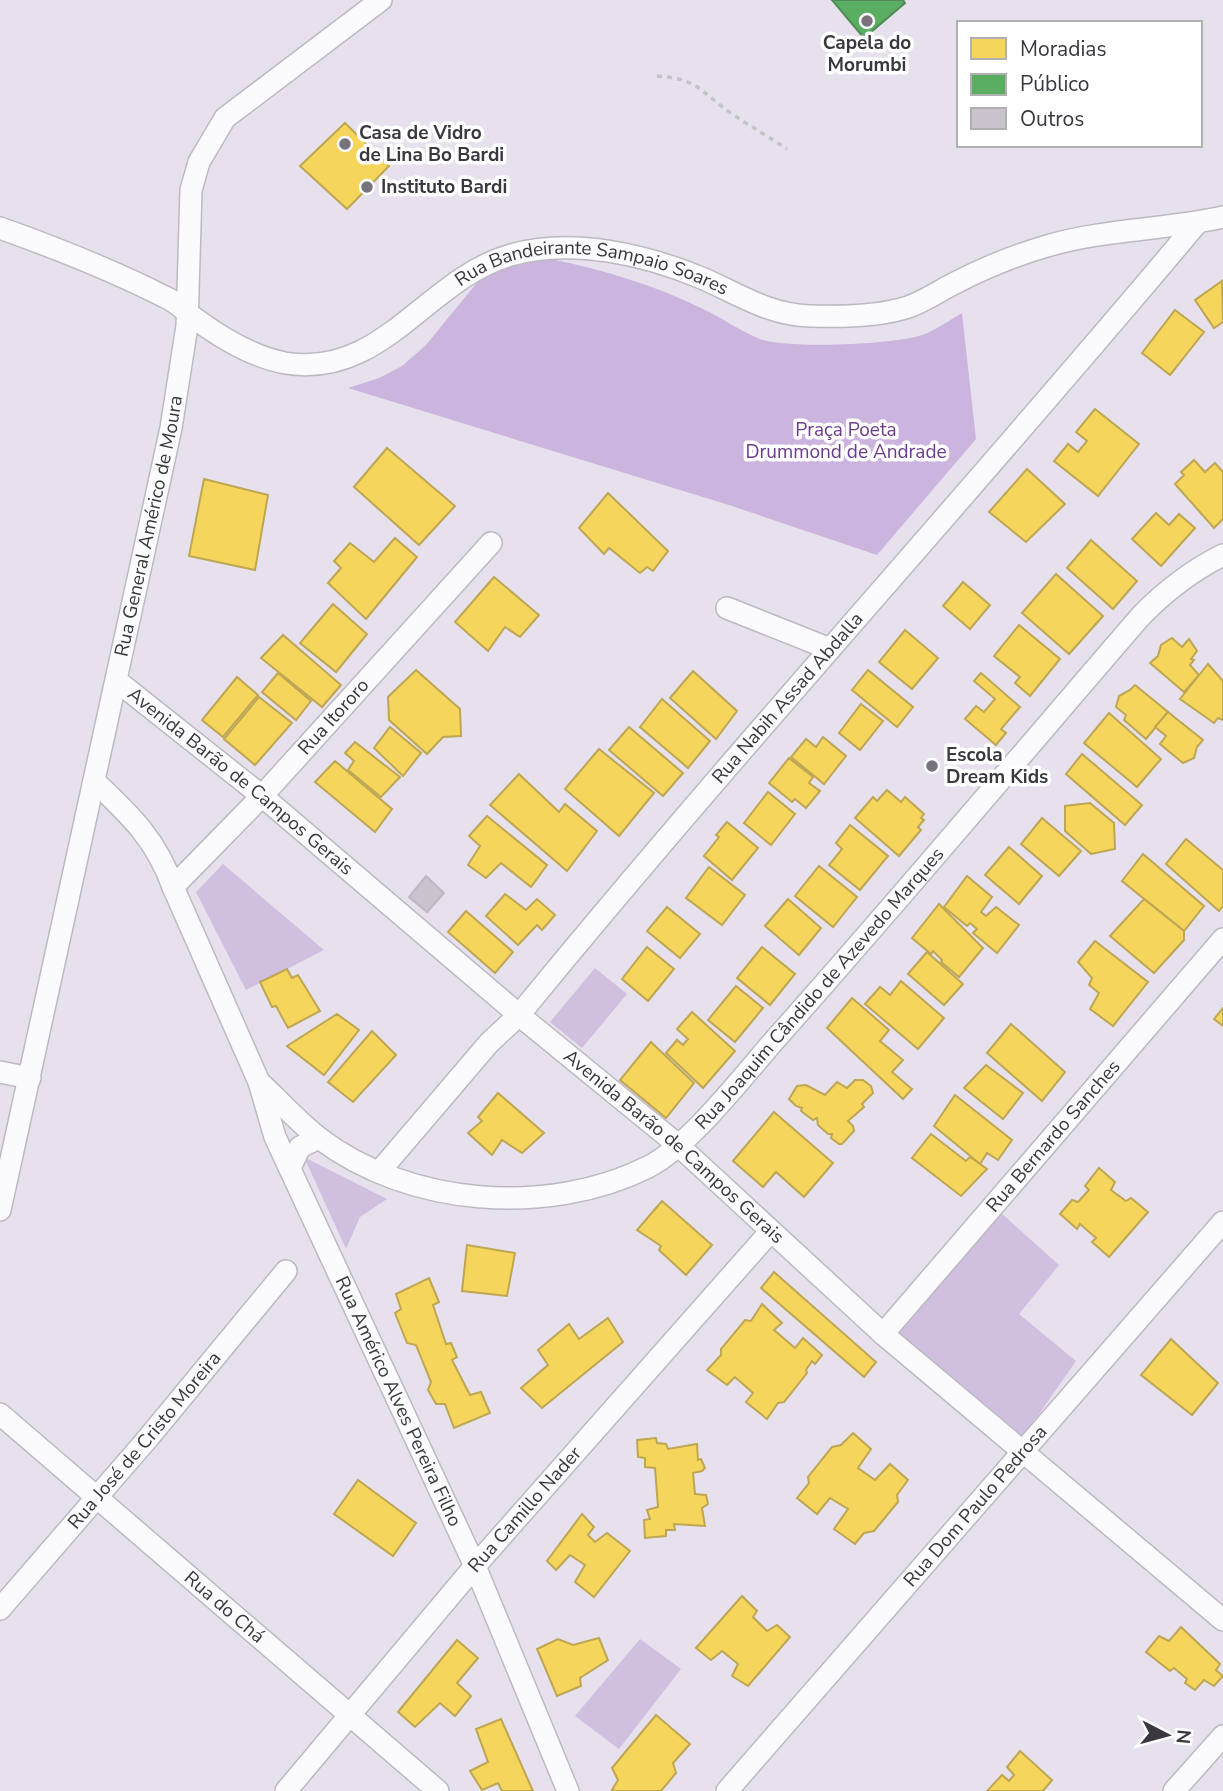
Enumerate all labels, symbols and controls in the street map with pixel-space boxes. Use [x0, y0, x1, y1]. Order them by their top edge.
marker: Capela do Morumbi [859, 13, 875, 29]
legend [957, 21, 1202, 147]
place label: Capela do Morumbi [823, 30, 911, 78]
text: Moradias [1020, 35, 1107, 63]
text: Público [1020, 70, 1089, 98]
text: Outros [1020, 105, 1084, 133]
place label: Casa de Vidro de Lina Bo Bardi [359, 120, 504, 168]
marker: Casa de Vidro de Lina Bo Bardi [337, 136, 353, 152]
place label: Instituto Bardi [381, 174, 507, 200]
marker: Instituto Bardi [359, 179, 375, 195]
text: Rua Bandeirante Sampaio Soares [450, 235, 733, 302]
street label: Rua Bandeirante Sampaio Soares [451, 275, 735, 307]
street label: Rua General Américo de Moura [108, 394, 189, 659]
park label: Praça Poeta Drummond de Andrade [745, 417, 947, 465]
street label: Rua Nabih Assad Abdalla [706, 607, 869, 789]
street label: Rua Itororo [292, 673, 375, 761]
street label: Avenida Barão de Campos Gerais [122, 681, 359, 881]
place label: Escola Dream Kids [946, 742, 1048, 790]
marker: Escola Dream Kids [924, 758, 940, 774]
street label: Rua Joaquim Cândido de Azevedo Marques [689, 842, 950, 1135]
street label: Avenida Barão de Campos Gerais [558, 1044, 790, 1250]
street label: Rua Bernardo Sanches [980, 1054, 1126, 1218]
street label: Rua Américo Alves Pereira Filho [329, 1272, 468, 1531]
street label: Rua José de Cristo Moreira [62, 1346, 227, 1535]
street label: Rua Dom Paulo Pedrosa [898, 1420, 1053, 1593]
street label: Rua Camillo Nader [462, 1441, 588, 1578]
street label: Rua do Chá [179, 1565, 270, 1649]
north arrow [1132, 1700, 1202, 1770]
text: N [1169, 1728, 1197, 1745]

